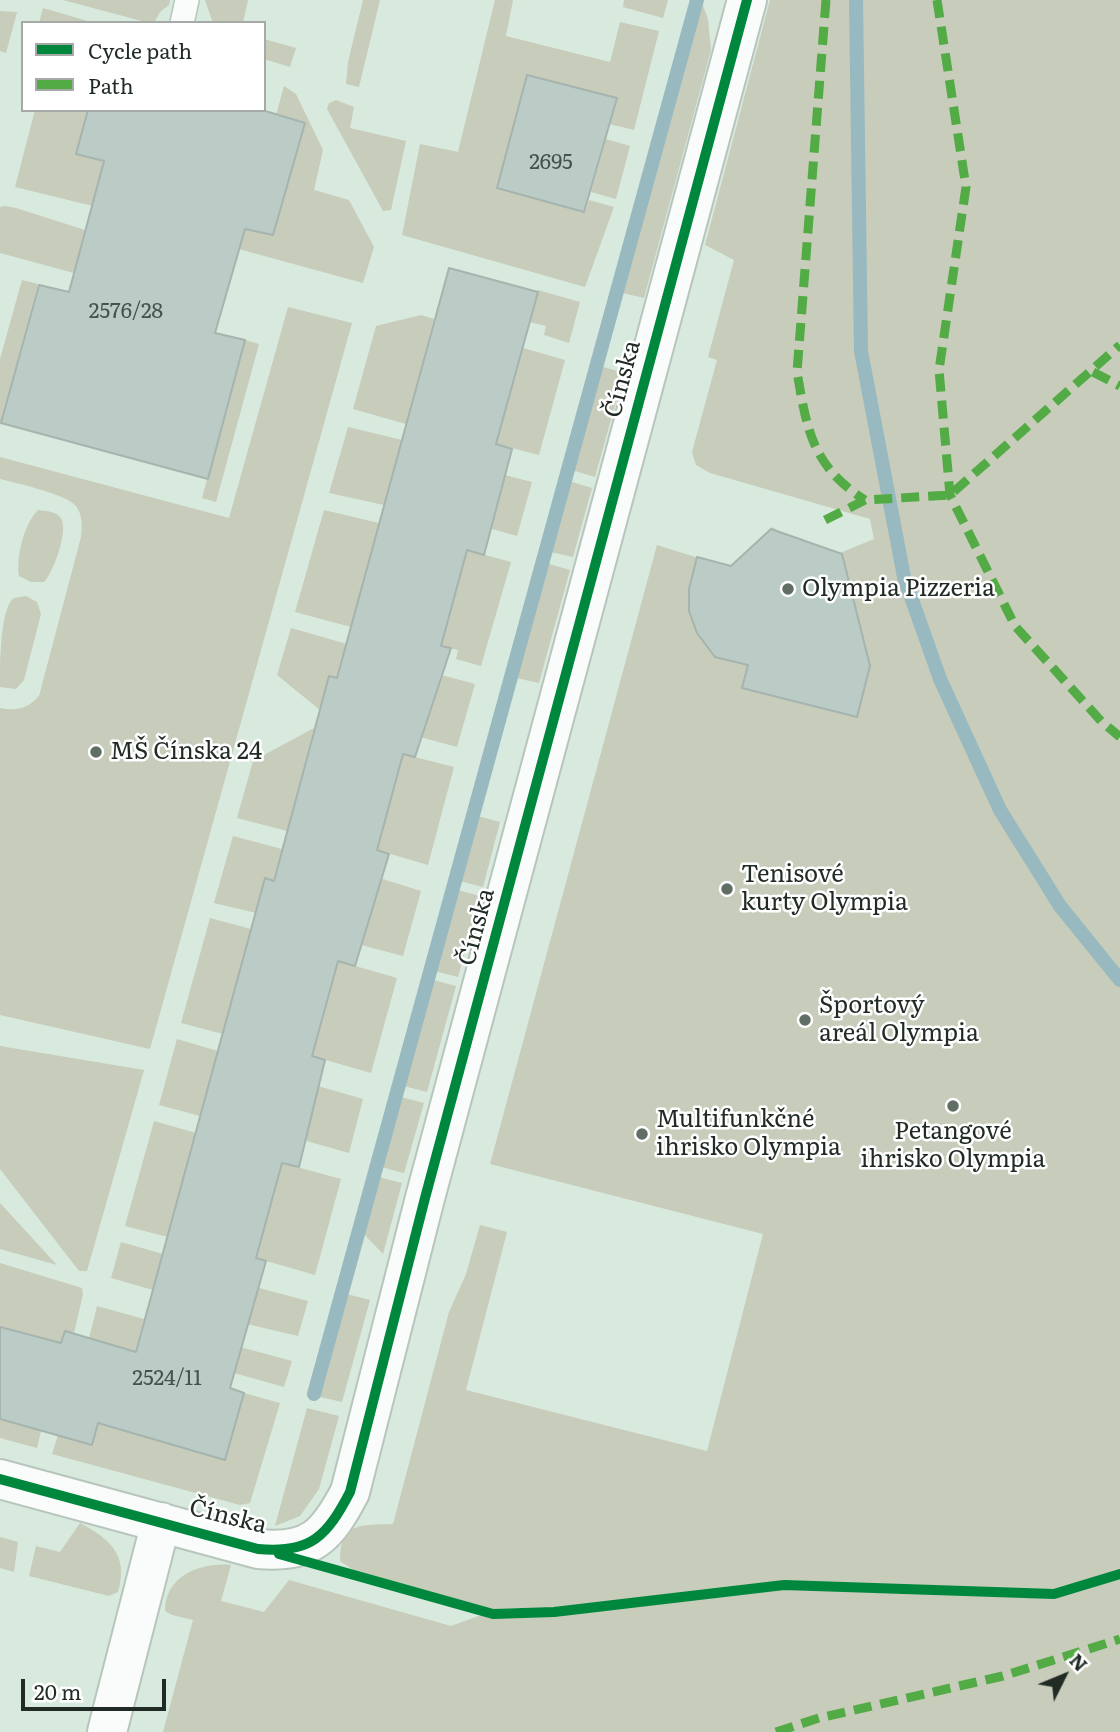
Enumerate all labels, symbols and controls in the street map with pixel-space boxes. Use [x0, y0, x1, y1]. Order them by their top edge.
legend [21, 21, 266, 112]
text: Cycle path [88, 34, 192, 65]
text: Path [88, 69, 134, 100]
house number: 2695 [529, 150, 573, 176]
house number: 2576/28 [89, 299, 163, 325]
street label: Čínska [599, 337, 647, 421]
place label: Olympia Pizzeria [802, 575, 995, 603]
marker: Olympia Pizzeria [780, 581, 796, 597]
place label: MŠ Čínska 24 [110, 738, 262, 766]
marker: MŠ Čínska 24 [88, 744, 104, 760]
place label: Tenisové kurty Olympia [741, 861, 908, 917]
marker: Tenisové kurty Olympia [719, 881, 735, 897]
street label: Čínska [453, 885, 501, 969]
place label: Športový areál Olympia [819, 992, 979, 1048]
marker: Športový areál Olympia [797, 1012, 813, 1028]
marker: Petangové ihrisko Olympia [945, 1098, 961, 1114]
place label: Multifunkčné ihrisko Olympia [656, 1106, 841, 1162]
place label: Petangové ihrisko Olympia [861, 1118, 1045, 1174]
marker: Multifunkčné ihrisko Olympia [634, 1126, 650, 1142]
house number: 2524/11 [132, 1366, 202, 1392]
street label: Čínska [186, 1493, 270, 1541]
north arrow [1029, 1641, 1099, 1711]
text: N [1064, 1646, 1095, 1677]
scale bar [24, 1666, 170, 1710]
text: 20 m [34, 1675, 81, 1706]

